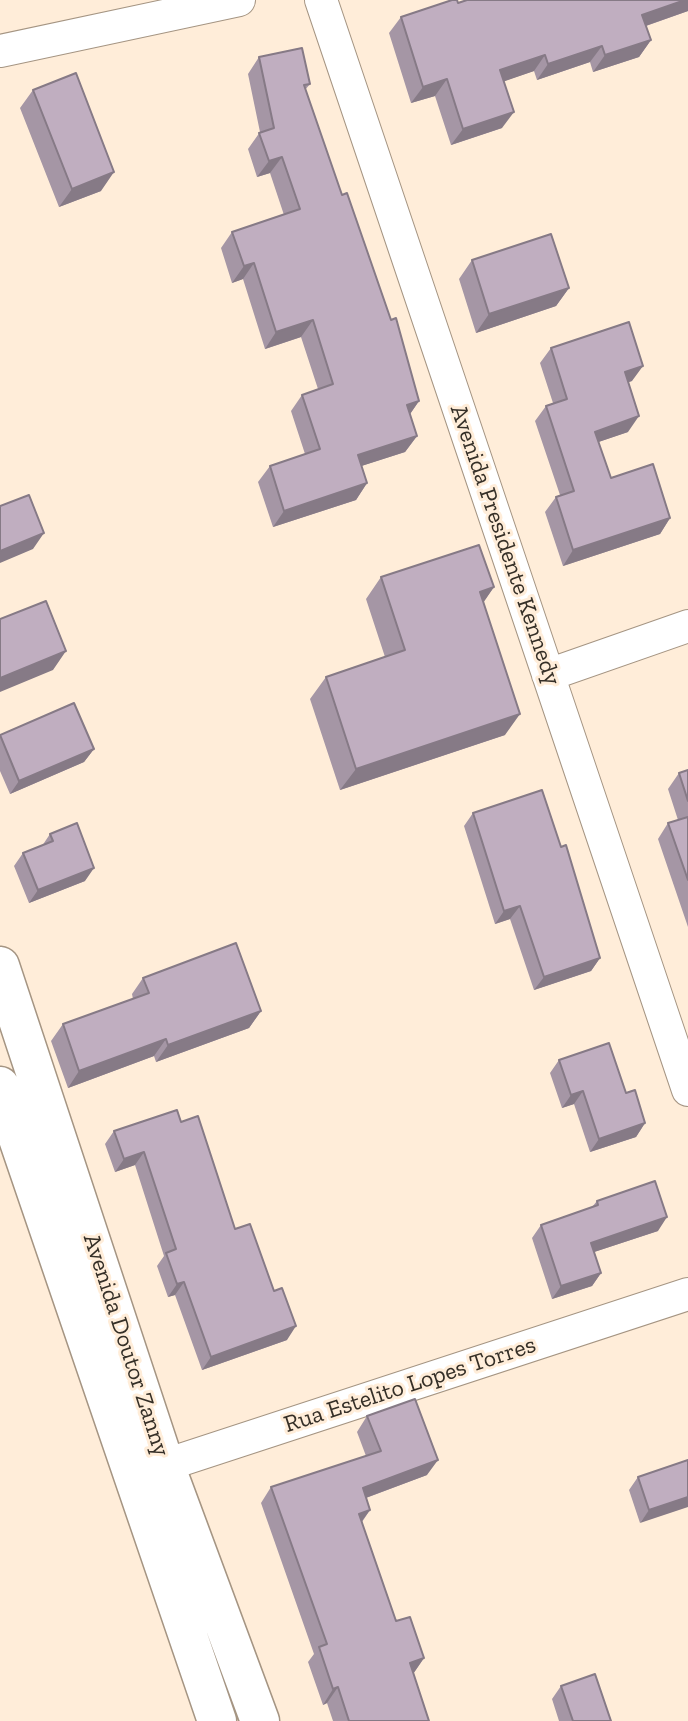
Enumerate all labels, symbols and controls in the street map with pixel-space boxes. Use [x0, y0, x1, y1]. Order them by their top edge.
street label: Avenida Presidente Kennedy [443, 401, 567, 689]
street label: Avenida Doutor Zanny [76, 1230, 176, 1460]
street label: Rua Estelito Lopes Torres [280, 1331, 540, 1439]

